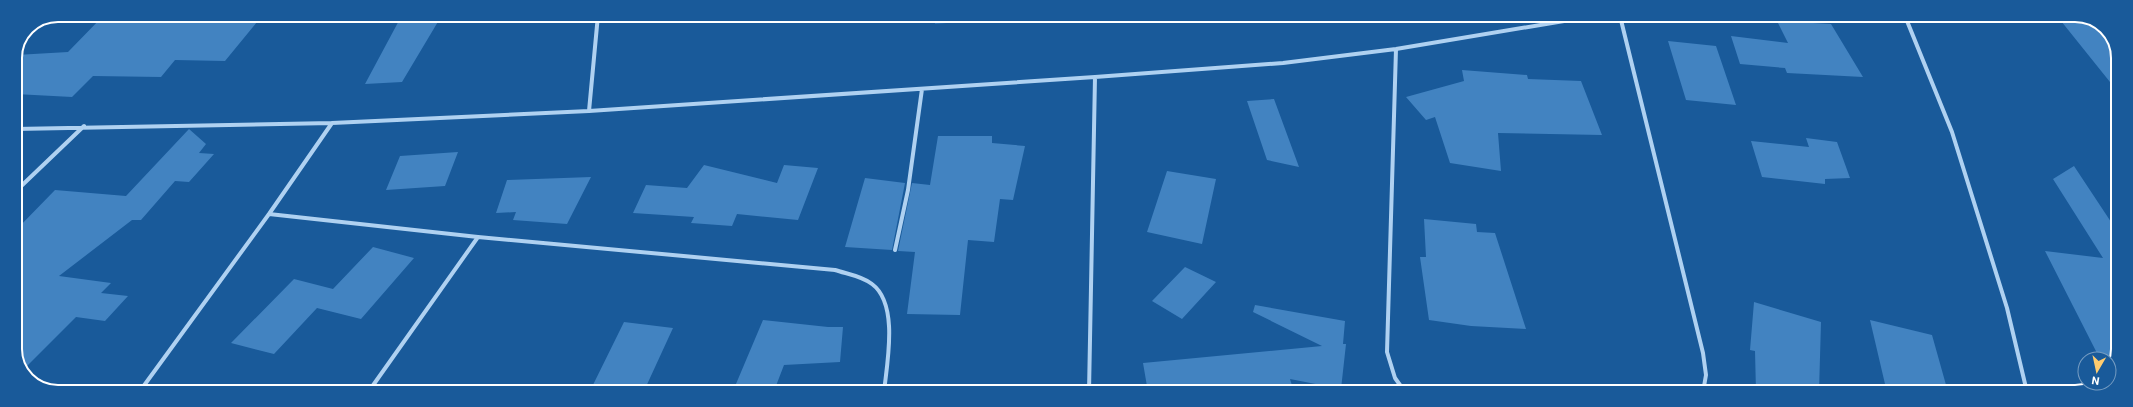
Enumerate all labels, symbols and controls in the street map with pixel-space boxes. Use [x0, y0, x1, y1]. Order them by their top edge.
north arrow [2077, 351, 2117, 391]
text: N [2090, 373, 2100, 387]

